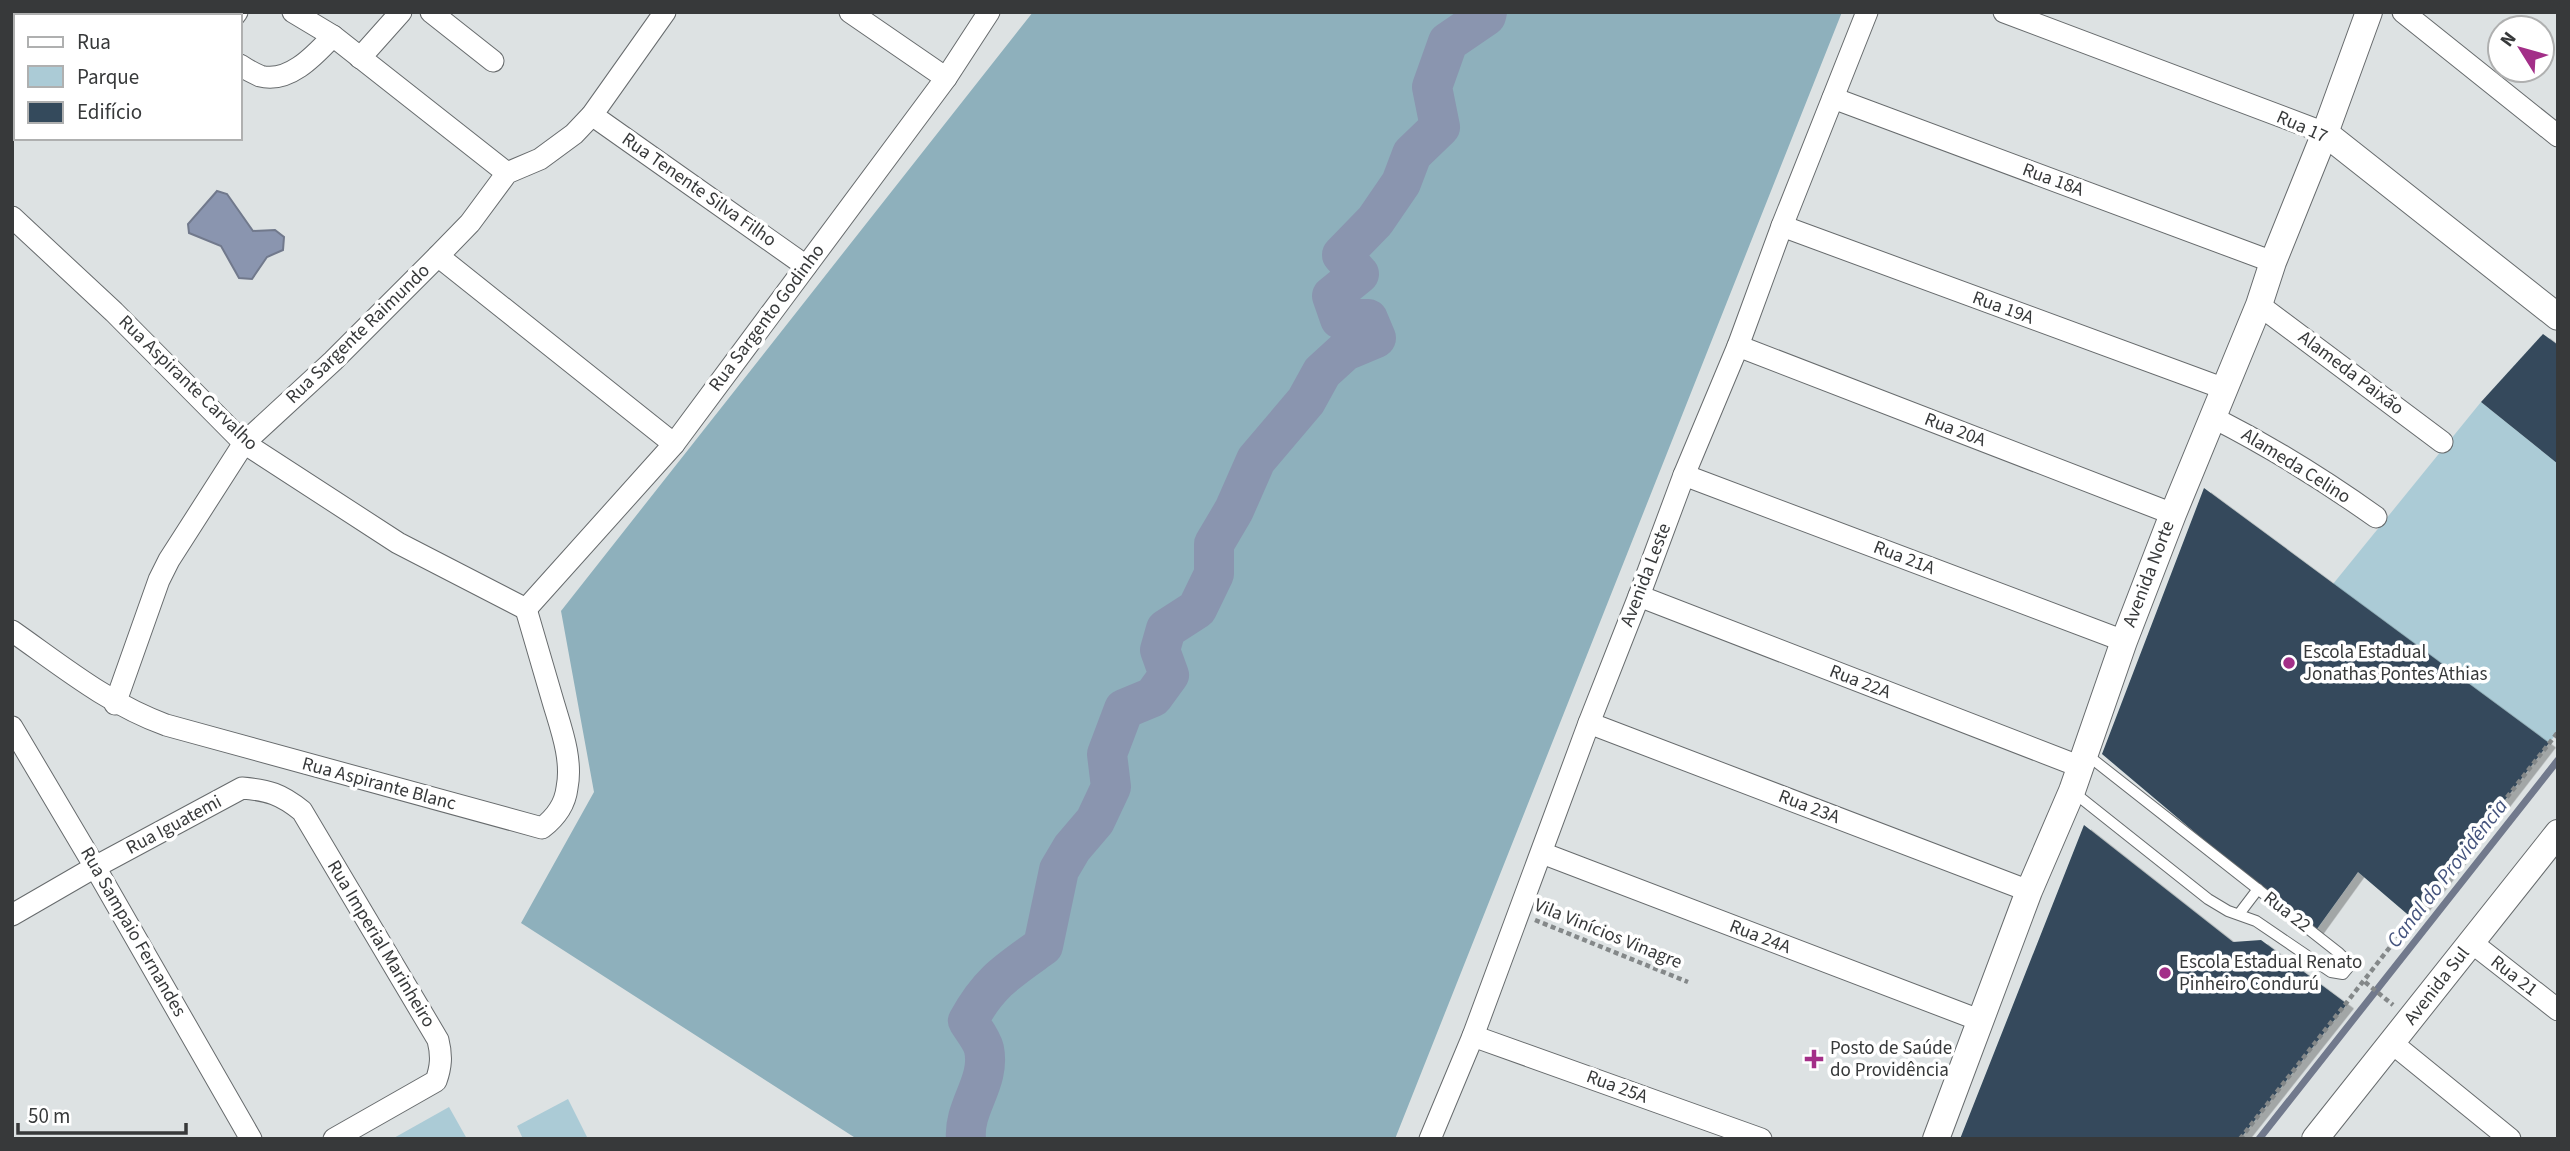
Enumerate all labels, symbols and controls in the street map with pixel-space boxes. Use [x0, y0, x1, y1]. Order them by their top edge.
legend [14, 14, 242, 140]
north arrow [2486, 14, 2556, 84]
text: N [2494, 26, 2523, 53]
text: Rua [77, 27, 111, 57]
text: Parque [77, 62, 139, 92]
text: Edifício [77, 97, 142, 127]
street label: Rua 17 [2272, 104, 2332, 150]
street label: Rua Tenente Silva Filho [616, 126, 782, 254]
street label: Rua 18A [2018, 156, 2088, 204]
street label: Rua Sargento Godinho [703, 239, 831, 397]
street label: Rua Sargente Raimundo [280, 258, 436, 410]
street label: Rua 19A [1968, 284, 2038, 332]
street label: Rua Aspirante Carvalho [112, 309, 264, 457]
street label: Alameda Paixão [2292, 324, 2410, 422]
street label: Rua 20A [1920, 406, 1990, 454]
street label: Alameda Celino [2236, 422, 2356, 510]
street label: Avenida Norte [2116, 517, 2182, 631]
street label: Avenida Leste [1614, 519, 1678, 631]
street label: Rua 21A [1869, 534, 1939, 582]
place label: Escola Estadual Jonathas Pontes Athias [2303, 639, 2488, 688]
marker: Escola Estadual Jonathas Pontes Athias [2281, 655, 2297, 671]
street label: Rua 22A [1825, 658, 1895, 706]
street label: Rua Aspirante Blanc [299, 750, 459, 818]
street label: Rua 23A [1774, 783, 1844, 831]
street label: Rua Iguatemi [121, 788, 227, 862]
water label: Canal do Providência [2379, 792, 2515, 954]
street label: Rua Sampaio Fernandes [73, 842, 193, 1022]
street label: Rua Imperial Marinheiro [320, 855, 442, 1033]
street label: Rua 22 [2258, 885, 2316, 939]
street label: Vila Vinícios Vinagre [1530, 892, 1686, 976]
street label: Rua 24A [1725, 913, 1795, 961]
street label: Avenida Sul [2398, 941, 2476, 1031]
place label: Escola Estadual Renato Pinheiro Condurú [2179, 949, 2362, 998]
street label: Rua 21 [2485, 949, 2543, 1003]
marker: Escola Estadual Renato Pinheiro Condurú [2157, 965, 2173, 981]
place label: Posto de Saúde do Providência [1830, 1035, 1952, 1084]
marker: Posto de Saúde do Providência [1804, 1049, 1824, 1069]
street label: Rua 25A [1582, 1063, 1652, 1111]
scale bar [18, 1092, 186, 1136]
text: 50 m [28, 1101, 70, 1131]

